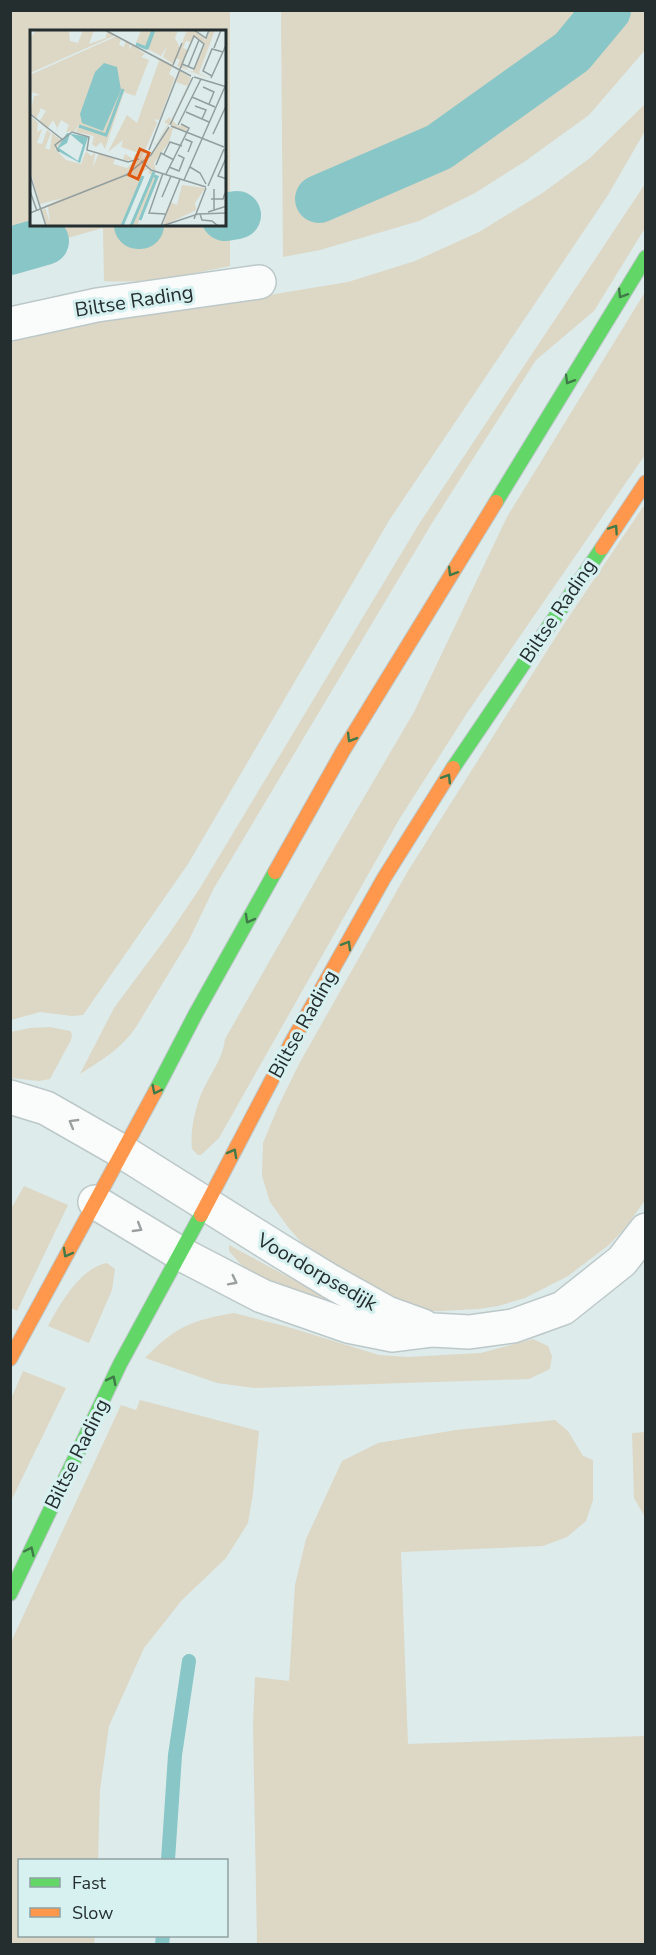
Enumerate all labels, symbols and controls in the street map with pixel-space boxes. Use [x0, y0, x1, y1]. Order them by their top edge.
inset map [30, 30, 226, 226]
street label: Biltse Rading [73, 278, 195, 324]
one-way arrow [619, 287, 630, 298]
one-way arrow [565, 374, 576, 384]
one-way arrow [607, 525, 618, 536]
street label: Biltse Rading [513, 554, 603, 668]
one-way arrow [448, 566, 460, 576]
one-way arrow [346, 732, 358, 742]
one-way arrow [440, 774, 451, 785]
one-way arrow [245, 912, 256, 923]
one-way arrow [339, 941, 351, 951]
street label: Biltse Rading [262, 965, 344, 1083]
one-way arrow [152, 1084, 163, 1094]
one-way arrow [68, 1119, 79, 1131]
one-way arrow [226, 1149, 237, 1160]
one-way arrow [132, 1220, 142, 1232]
street label: Voordorpsedijk [251, 1226, 383, 1318]
one-way arrow [63, 1247, 74, 1257]
one-way arrow [226, 1274, 237, 1285]
one-way arrow [105, 1375, 116, 1386]
street label: Biltse Rading [39, 1394, 115, 1514]
one-way arrow [23, 1547, 35, 1558]
legend [18, 1859, 228, 1937]
text: Fast [72, 1871, 107, 1895]
text: Slow [72, 1901, 113, 1925]

